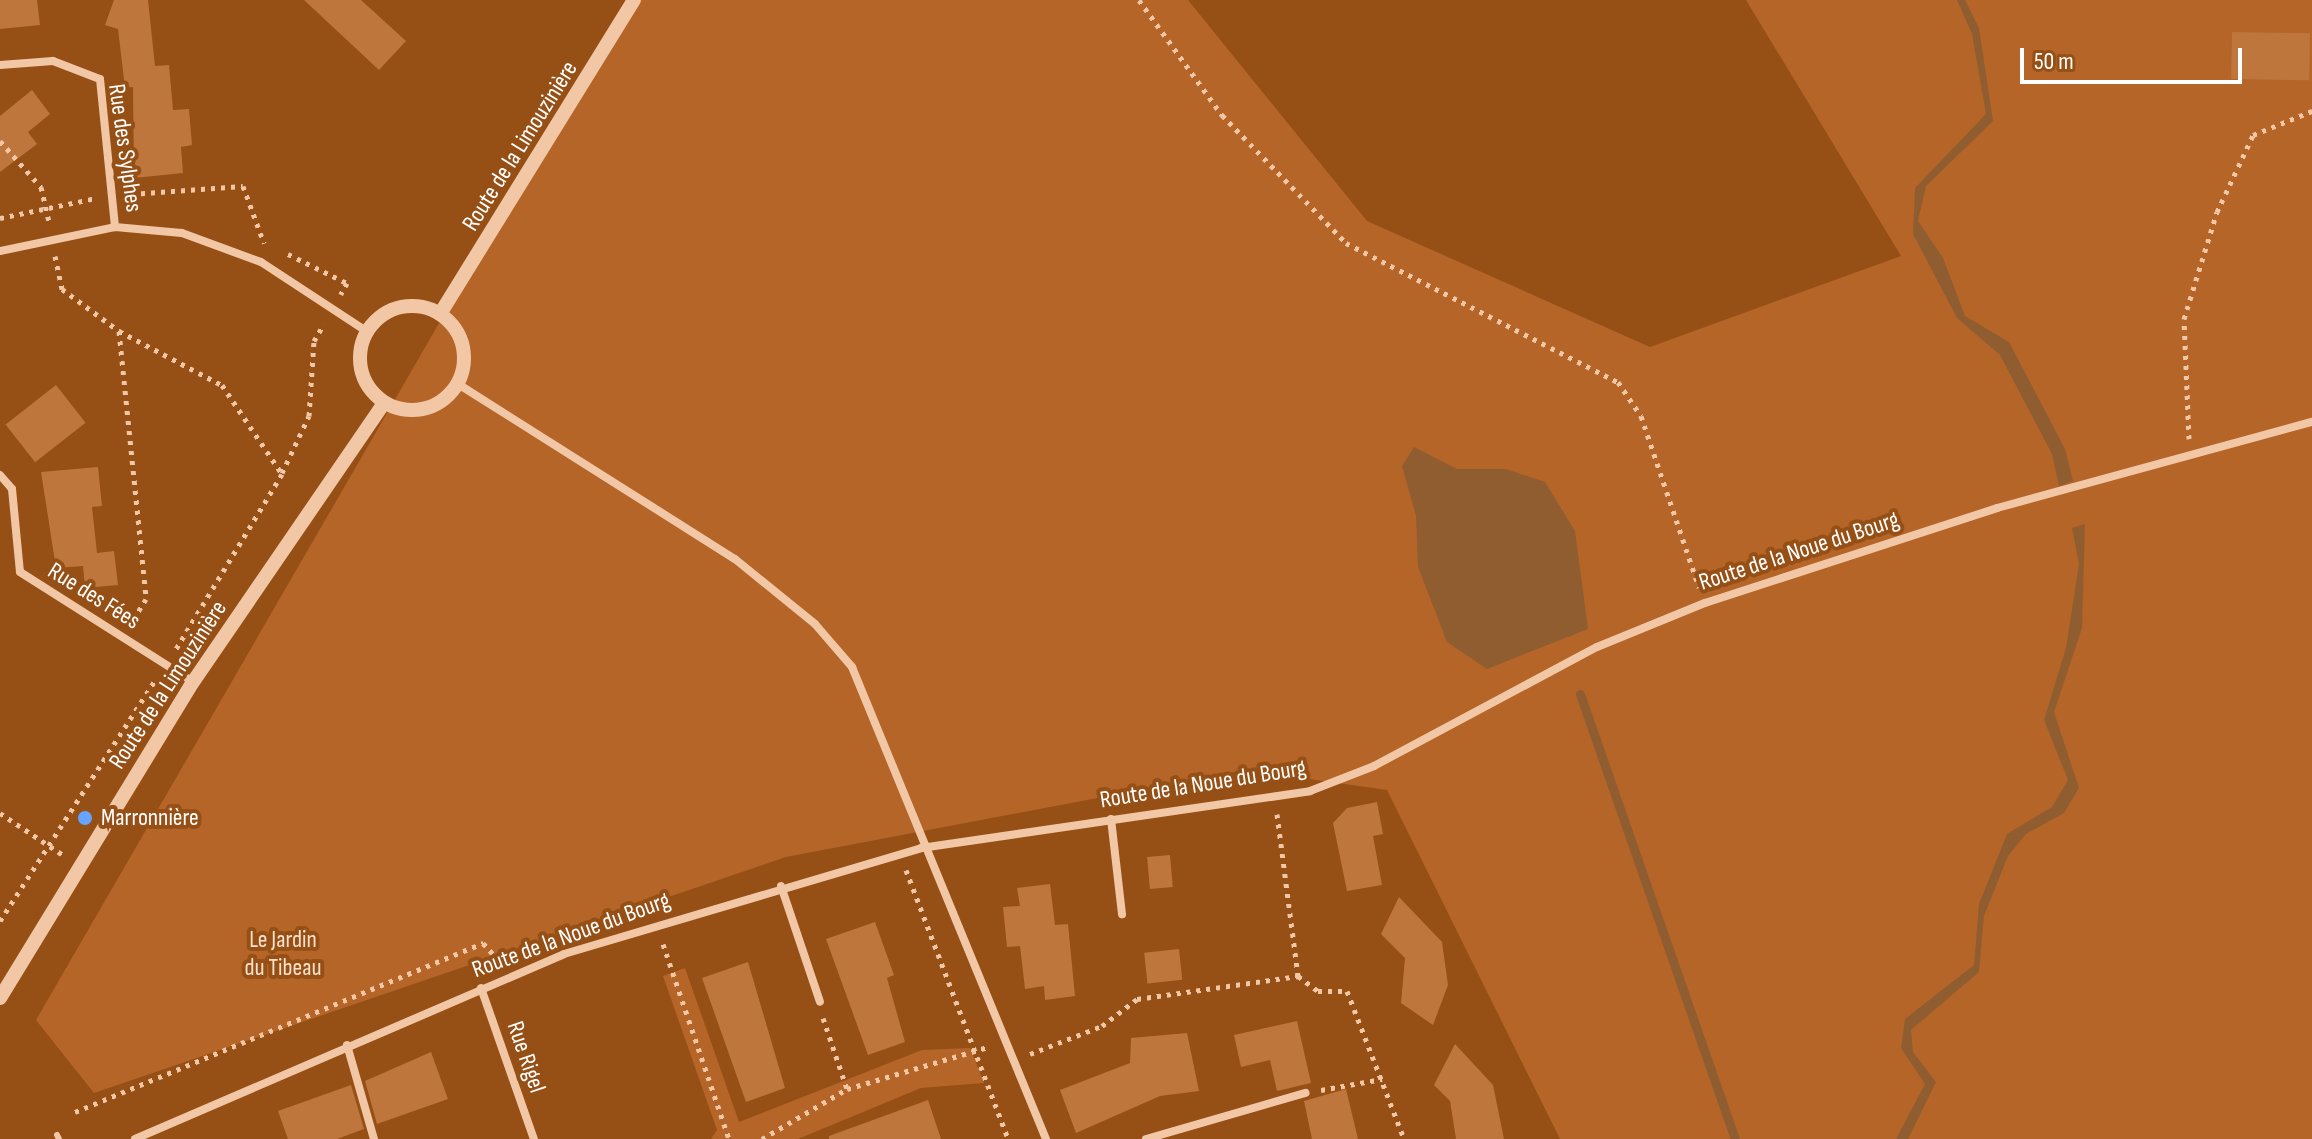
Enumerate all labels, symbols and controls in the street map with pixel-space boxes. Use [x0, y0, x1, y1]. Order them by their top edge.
scale bar [2024, 32, 2246, 82]
text: 50 m [2034, 47, 2074, 76]
street label: Route de la Limouzinière [456, 56, 584, 236]
street label: Rue des Sylphes [102, 82, 148, 214]
street label: Route de la Noue du Bourg [1695, 505, 1903, 597]
street label: Rue des Fées [43, 556, 145, 636]
street label: Route de la Limouzinière [103, 595, 233, 775]
street label: Route de la Noue du Bourg [1098, 753, 1308, 815]
place label: Marronnière [101, 804, 199, 832]
marker: Marronnière [76, 809, 94, 827]
street label: Route de la Noue du Bourg [468, 886, 674, 984]
park label: Le Jardin du Tibeau [245, 926, 321, 982]
street label: Rue Rigel [500, 1017, 552, 1097]

